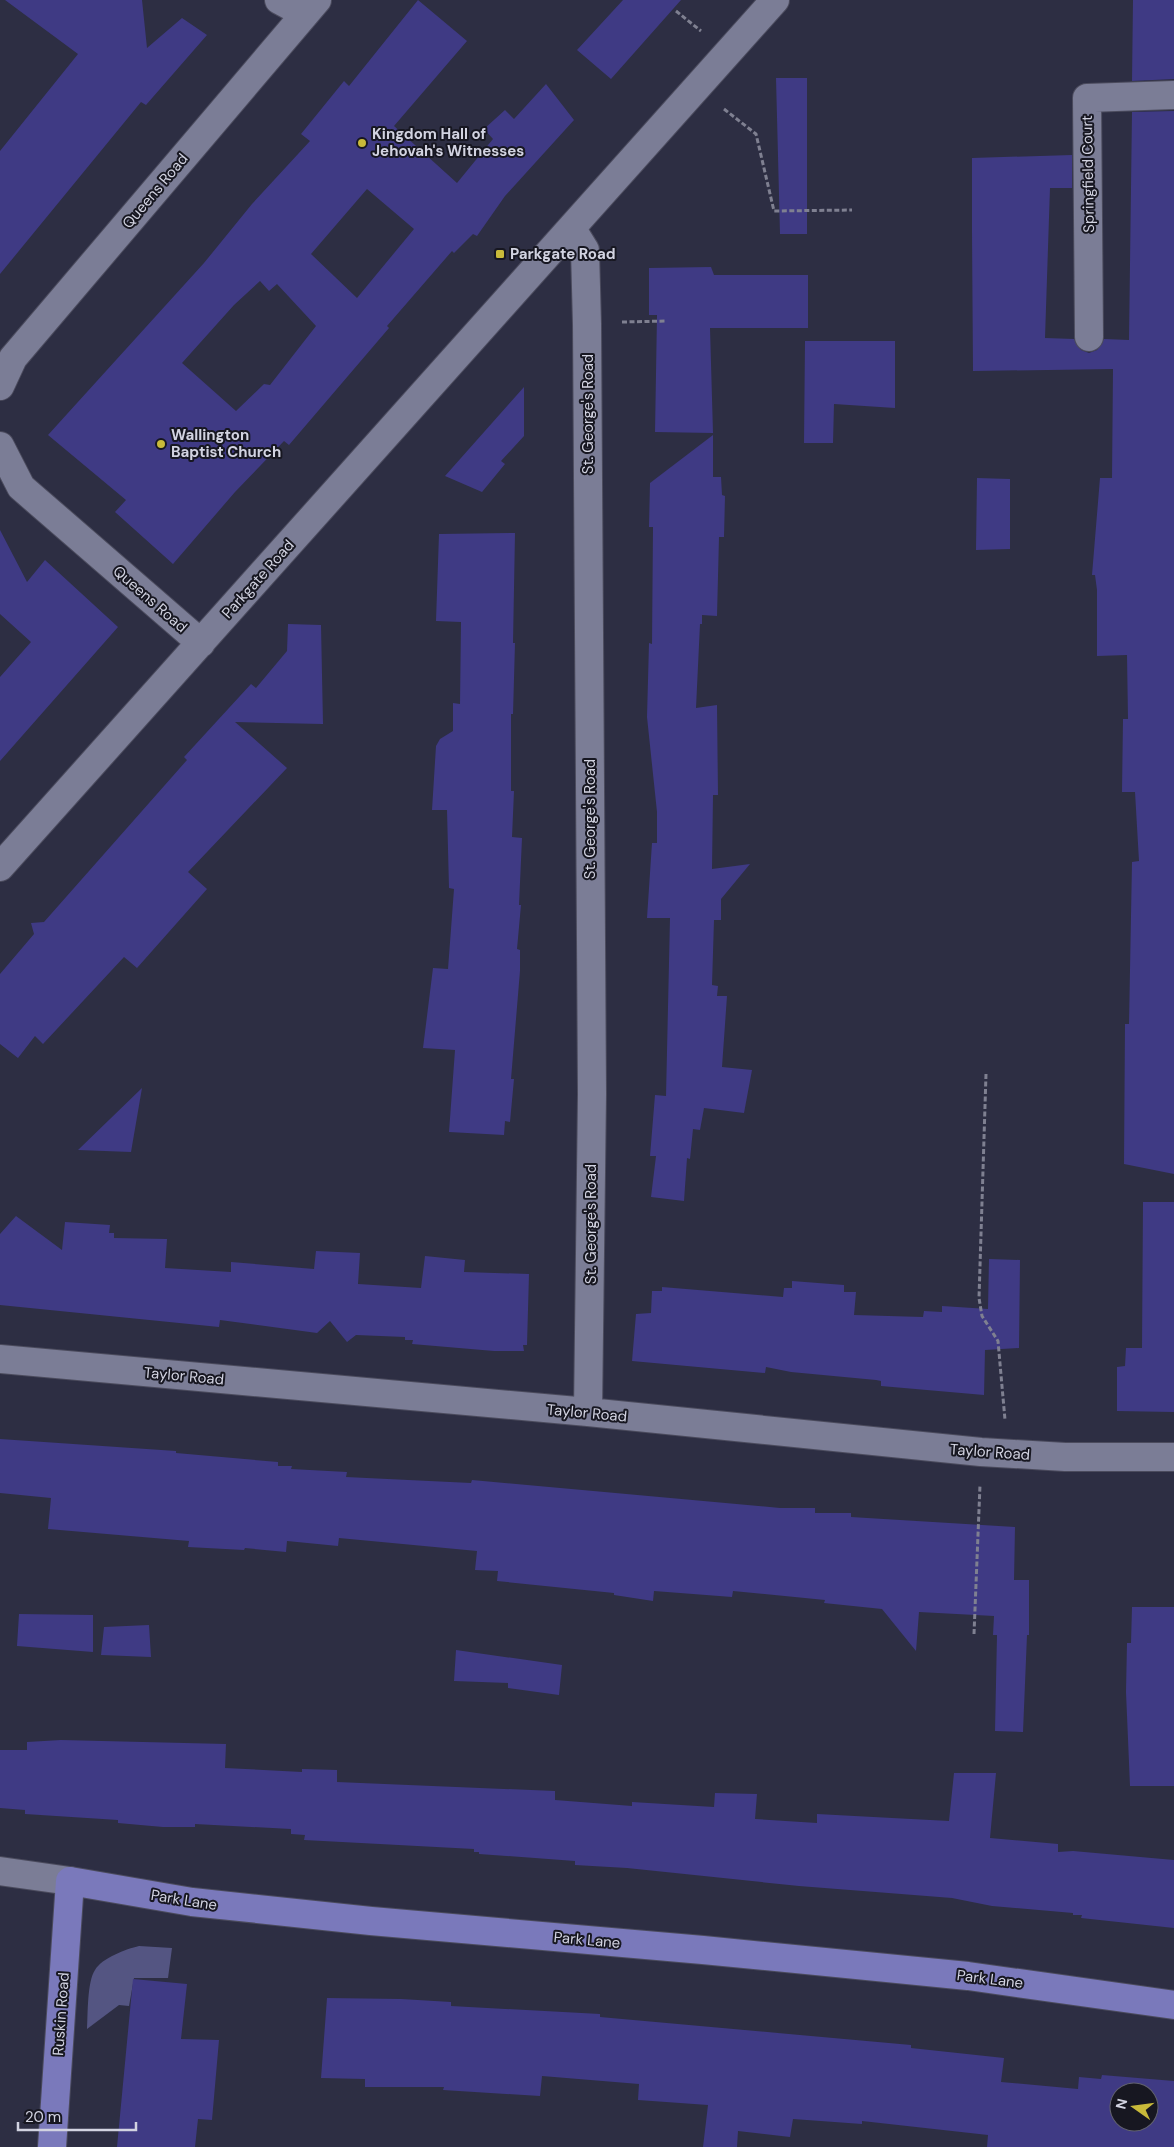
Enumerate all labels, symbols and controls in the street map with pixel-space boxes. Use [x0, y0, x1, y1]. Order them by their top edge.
street label: Springfield Court [1077, 115, 1099, 233]
place label: Kingdom Hall of Jehovah's Witnesses [372, 124, 524, 161]
marker: Kingdom Hall of Jehovah's Witnesses [356, 137, 368, 149]
street label: Queens Road [118, 149, 192, 233]
place label: Parkgate Road [510, 244, 616, 264]
marker: Parkgate Road [494, 248, 506, 260]
street label: St. George's Road [578, 354, 598, 474]
place label: Wallington Baptist Church [171, 425, 281, 462]
marker: Wallington Baptist Church [155, 438, 167, 450]
street label: Parkgate Road [217, 536, 299, 622]
street label: Queens Road [109, 561, 191, 637]
street label: St. George's Road [580, 759, 600, 879]
street label: St. George's Road [581, 1164, 601, 1284]
street label: Taylor Road [143, 1363, 225, 1389]
street label: Taylor Road [546, 1400, 628, 1426]
street label: Taylor Road [949, 1439, 1031, 1465]
street label: Park Lane [149, 1885, 219, 1915]
street label: Park Lane [553, 1927, 621, 1953]
street label: Park Lane [956, 1965, 1024, 1993]
street label: Ruskin Road [48, 1972, 74, 2056]
north arrow [1109, 2082, 1159, 2132]
text: N [1111, 2097, 1131, 2111]
scale bar [18, 2100, 135, 2132]
text: 20 m [25, 2107, 61, 2127]

